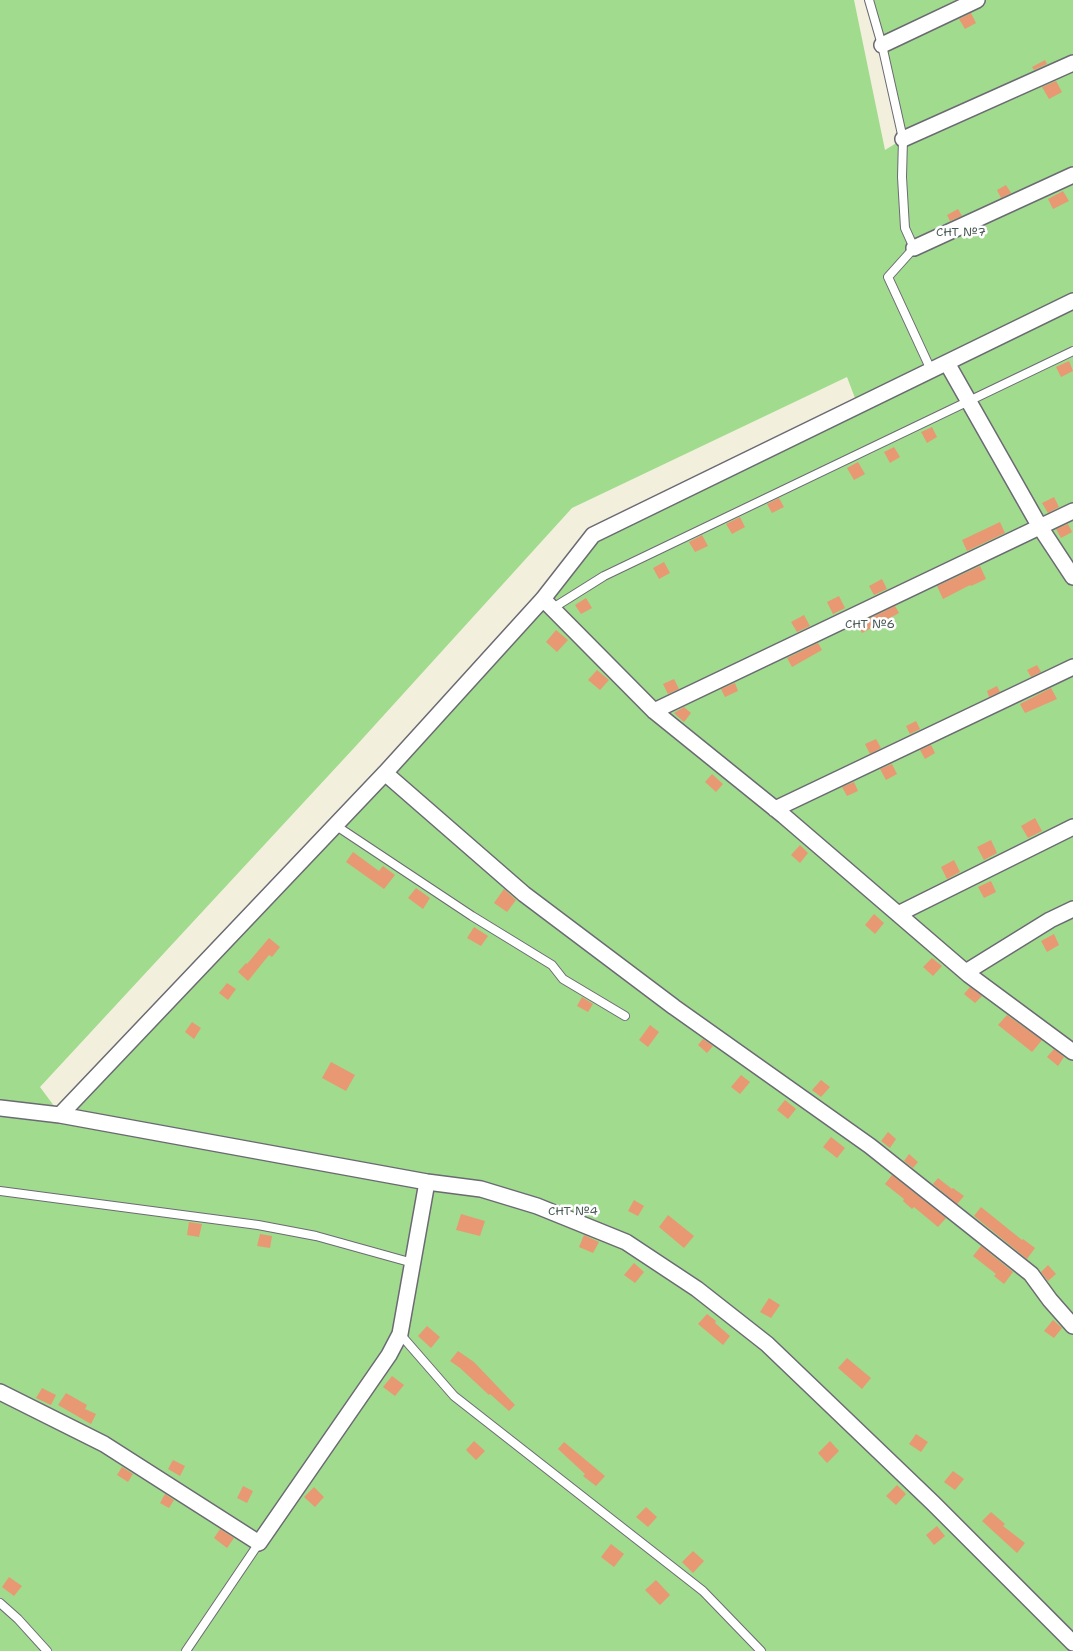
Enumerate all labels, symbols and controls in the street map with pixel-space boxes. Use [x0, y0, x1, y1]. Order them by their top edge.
park label: СНТ №7 [936, 226, 986, 240]
park label: СНТ №6 [845, 618, 895, 632]
park label: СНТ №4 [548, 1205, 598, 1219]

